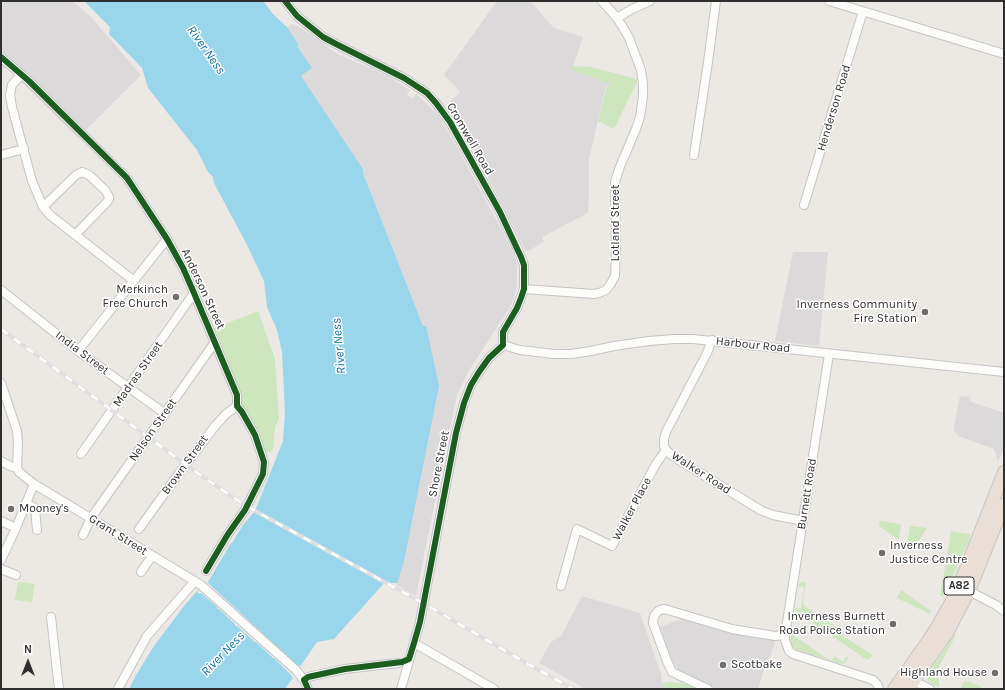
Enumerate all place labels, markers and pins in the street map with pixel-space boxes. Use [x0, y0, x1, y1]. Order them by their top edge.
place label: Merkinch Free Church [103, 283, 168, 311]
marker: Merkinch Free Church [171, 292, 181, 302]
place label: Inverness Community Fire Station [796, 298, 917, 326]
marker: Inverness Community Fire Station [920, 307, 930, 317]
place label: Mooney's [19, 502, 69, 516]
marker: Mooney's [6, 504, 16, 514]
place label: Inverness Justice Centre [890, 539, 967, 567]
marker: Inverness Justice Centre [877, 548, 887, 558]
place label: Inverness Burnett Road Police Station [779, 610, 885, 638]
marker: Inverness Burnett Road Police Station [888, 619, 898, 629]
place label: Scotbake [731, 658, 782, 672]
marker: Scotbake [718, 660, 728, 670]
place label: Highland House [900, 666, 987, 680]
marker: Highland House [990, 668, 1000, 678]

